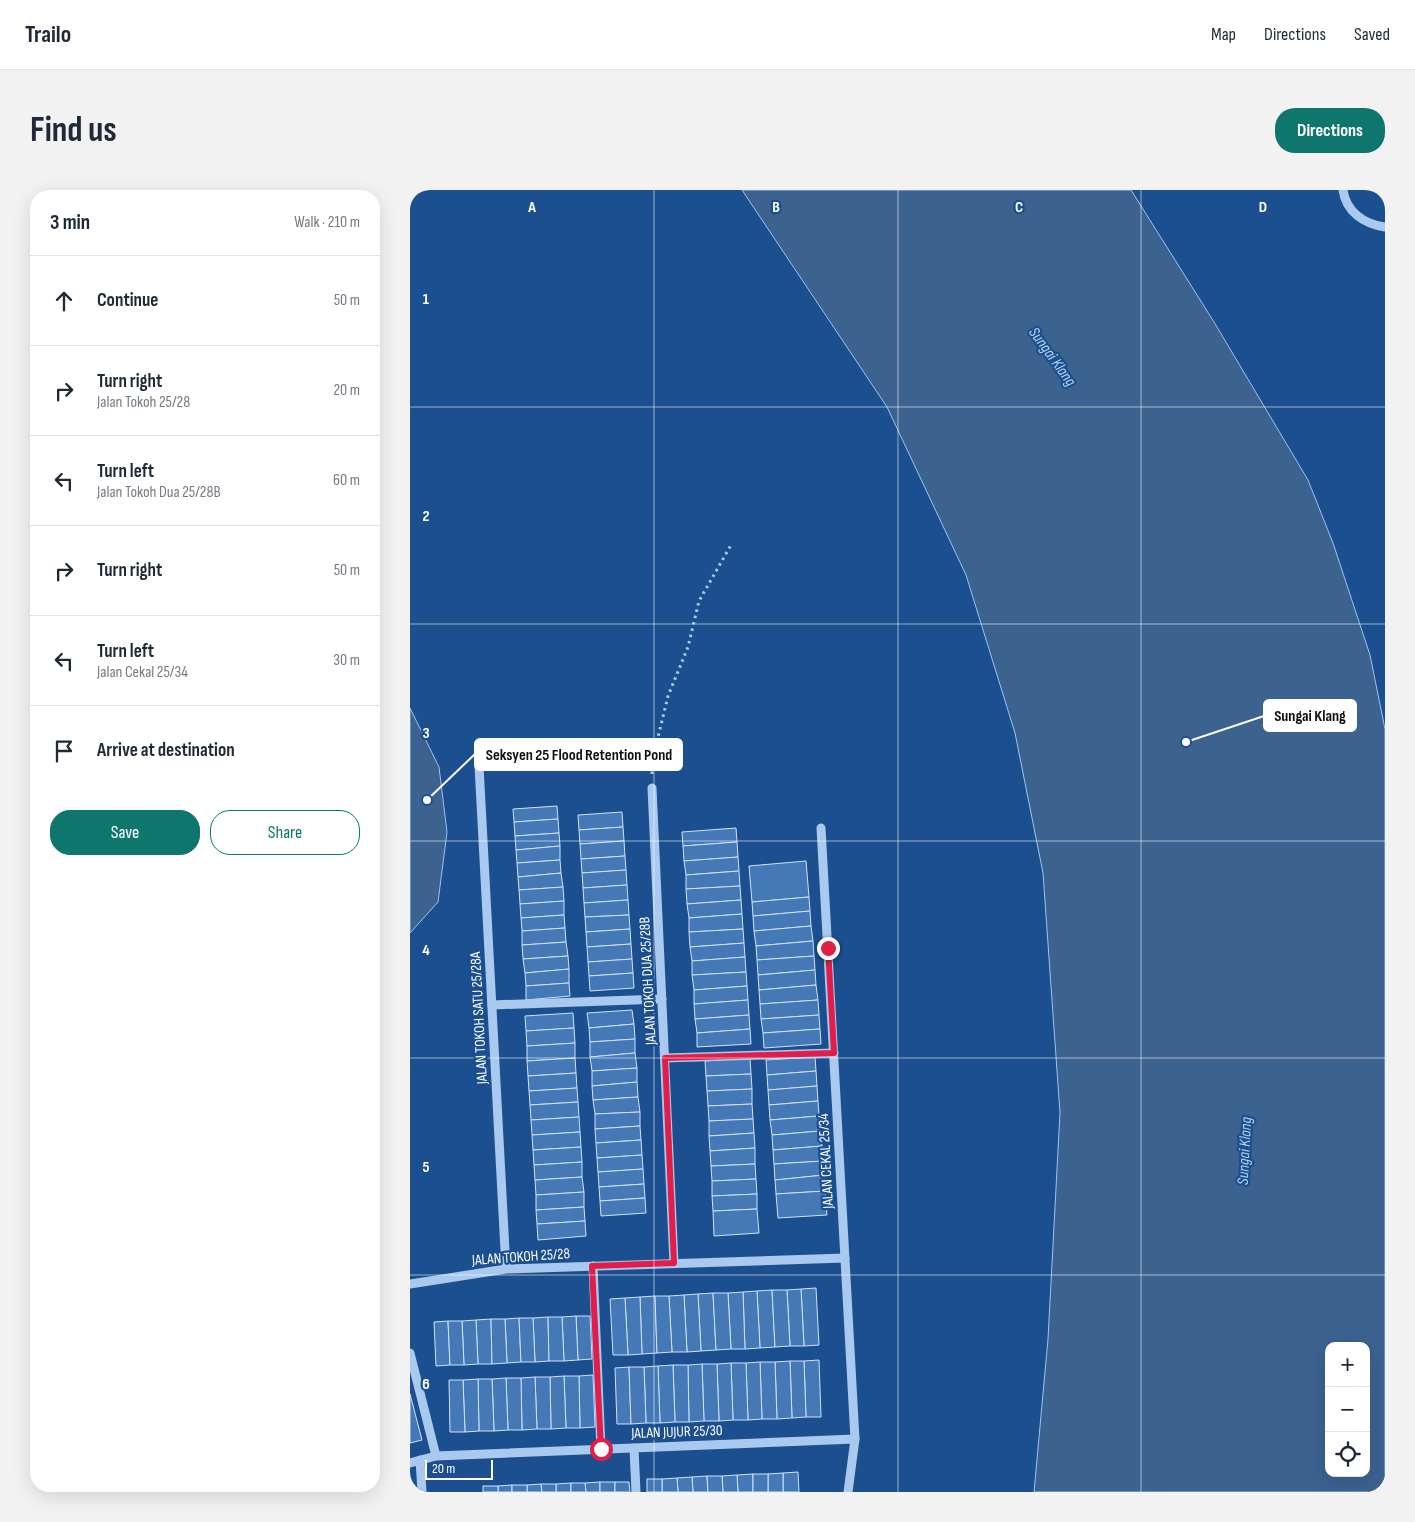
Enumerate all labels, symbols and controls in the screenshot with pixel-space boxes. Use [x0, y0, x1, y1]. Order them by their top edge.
text: Trailo [25, 20, 71, 49]
text: Map [1211, 24, 1236, 45]
text: Directions [1264, 24, 1326, 45]
text: Saved [1354, 24, 1390, 45]
button: Directions [1275, 108, 1385, 153]
text: Find us [30, 109, 117, 152]
text: A [527, 198, 536, 217]
text: B [772, 198, 780, 217]
text: C [1015, 198, 1023, 217]
text: D [1259, 198, 1267, 217]
text: 3 min [50, 210, 90, 235]
text: Walk · 210 m [294, 213, 360, 232]
icon: ahead [50, 287, 78, 315]
text: Continue [97, 289, 158, 312]
text: 1 [423, 290, 430, 309]
text: 50 m [334, 291, 360, 310]
water label: Sungai Klang [1024, 324, 1080, 391]
text: Turn right [97, 370, 162, 393]
icon: right [50, 377, 78, 405]
text: 20 m [333, 381, 360, 400]
text: Jalan Tokoh 25/28 [97, 393, 190, 412]
text: Turn left [97, 460, 154, 483]
icon: left [50, 467, 78, 495]
text: 60 m [333, 471, 360, 490]
text: Jalan Tokoh Dua 25/28B [97, 483, 221, 502]
text: 2 [422, 507, 430, 526]
icon: right [50, 557, 78, 585]
text: Turn right [97, 559, 162, 582]
text: 50 m [334, 561, 360, 580]
text: Turn left [97, 640, 154, 663]
icon: left [50, 647, 78, 675]
text: 30 m [333, 651, 360, 670]
text: Jalan Cekal 25/34 [97, 663, 188, 682]
callout: Sungai Klang [1264, 700, 1356, 731]
text: Sungai Klang [1274, 707, 1346, 726]
text: 3 [422, 724, 430, 743]
icon: arrive [50, 737, 78, 765]
text: Arrive at destination [97, 739, 235, 762]
callout: Seksyen 25 Flood Retention Pond [475, 739, 682, 770]
text: Seksyen 25 Flood Retention Pond [486, 746, 672, 765]
button: Save [50, 810, 200, 855]
button: Share [210, 810, 360, 855]
street label: JALAN TOKOH DUA 25/28B [635, 916, 661, 1047]
route end [817, 937, 840, 960]
text: 4 [422, 941, 430, 960]
street label: JALAN TOKOH SATU 25/28A [466, 951, 492, 1086]
street label: JALAN CEKAL 25/34 [814, 1113, 838, 1210]
water label: Sungai Klang [1234, 1116, 1256, 1185]
text: 5 [422, 1158, 430, 1177]
street label: JALAN TOKOH 25/28 [470, 1244, 571, 1270]
map controls [1325, 1342, 1370, 1477]
button: + [1325, 1342, 1370, 1387]
text: 6 [422, 1375, 430, 1394]
button: − [1325, 1387, 1370, 1432]
street label: JALAN JUJUR 25/30 [630, 1421, 723, 1443]
button: locate [1325, 1432, 1370, 1477]
route start [590, 1438, 613, 1461]
scale bar [425, 1457, 492, 1480]
text: 20 m [432, 1460, 455, 1477]

